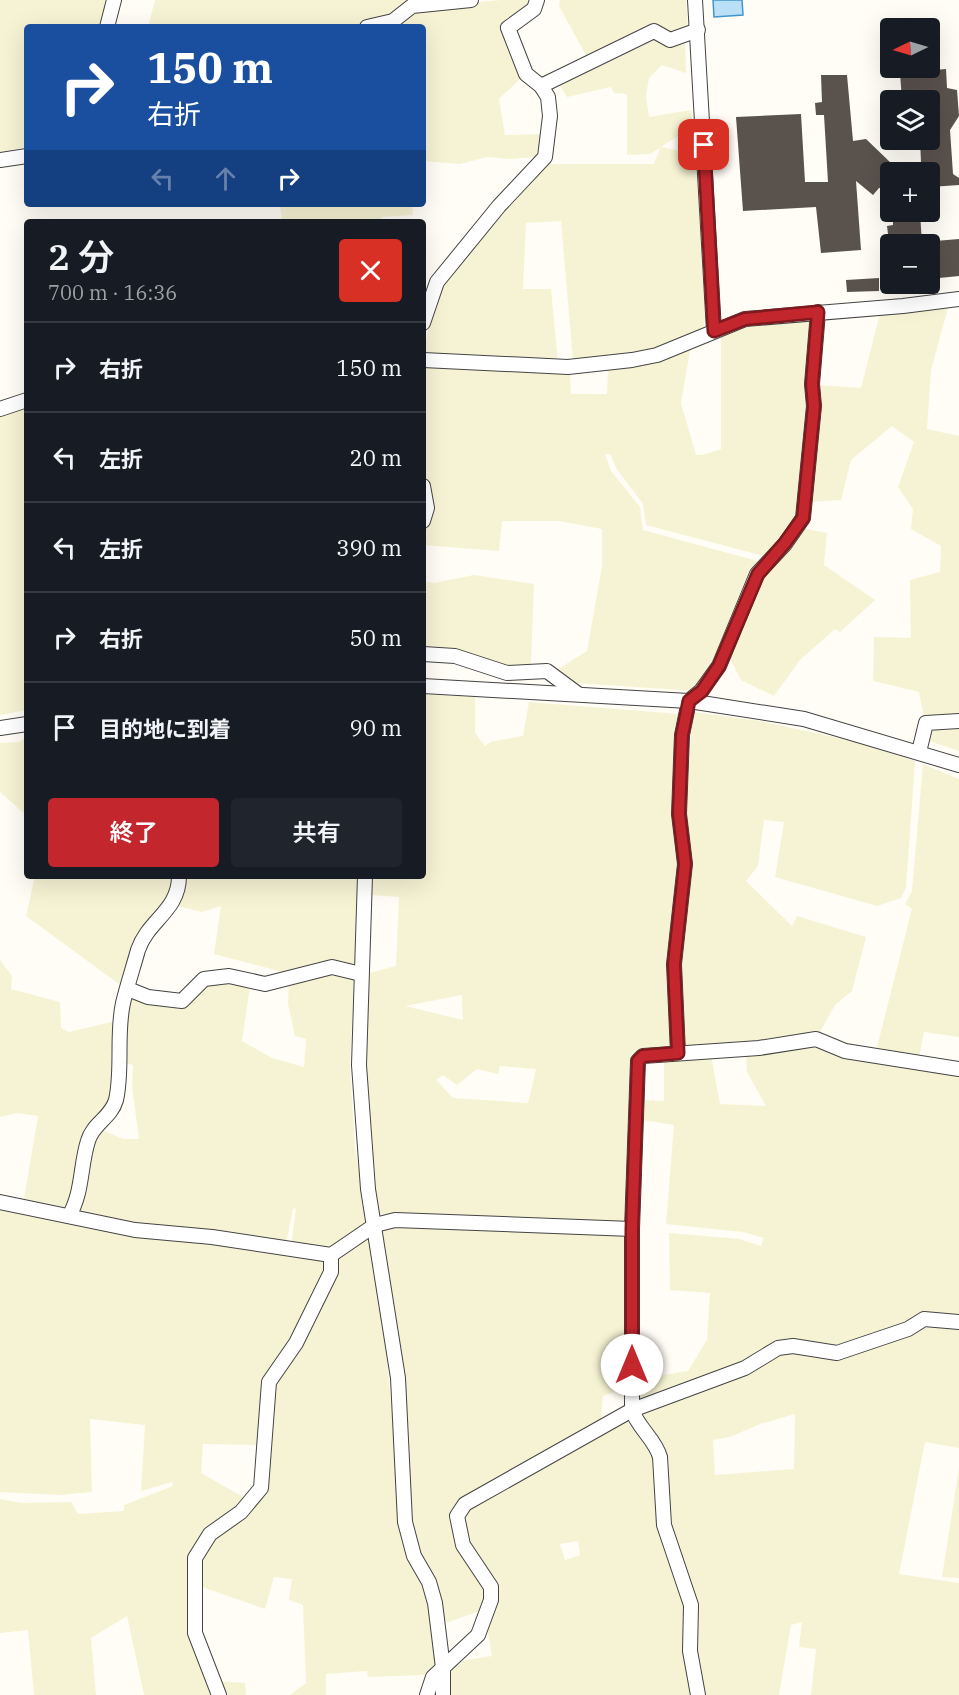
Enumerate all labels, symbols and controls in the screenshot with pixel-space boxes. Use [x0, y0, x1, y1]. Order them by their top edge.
north arrow [880, 18, 940, 78]
map controls [880, 18, 940, 294]
text: 150 m [147, 40, 273, 95]
icon: right [48, 48, 126, 126]
button: layers [880, 90, 940, 150]
text: 右折 [147, 96, 201, 131]
pin [678, 119, 729, 170]
icon: arrive [687, 128, 720, 161]
icon: left [146, 162, 179, 195]
icon: ahead [209, 162, 242, 195]
icon: right [272, 162, 305, 195]
button: + [880, 162, 940, 222]
text: 2 分 [48, 233, 114, 280]
button: − [880, 234, 940, 294]
button: close [339, 239, 402, 302]
text: 700 m · 16:36 [48, 279, 177, 306]
icon: right [48, 351, 81, 384]
text: 150 m [336, 353, 402, 382]
text: 右折 [99, 354, 143, 383]
icon: left [48, 441, 81, 474]
text: 20 m [350, 443, 402, 472]
text: 左折 [99, 444, 143, 473]
icon: left [48, 531, 81, 564]
text: 390 m [336, 533, 402, 562]
text: 左折 [99, 534, 143, 563]
icon: right [48, 621, 81, 654]
text: 50 m [350, 623, 402, 652]
text: 右折 [99, 624, 143, 653]
icon: arrive [48, 711, 81, 744]
text: 90 m [350, 713, 402, 742]
text: 目的地に到着 [99, 714, 231, 743]
button: 終了 [48, 798, 219, 867]
button: 共有 [231, 798, 402, 867]
position arrow [600, 1333, 664, 1397]

